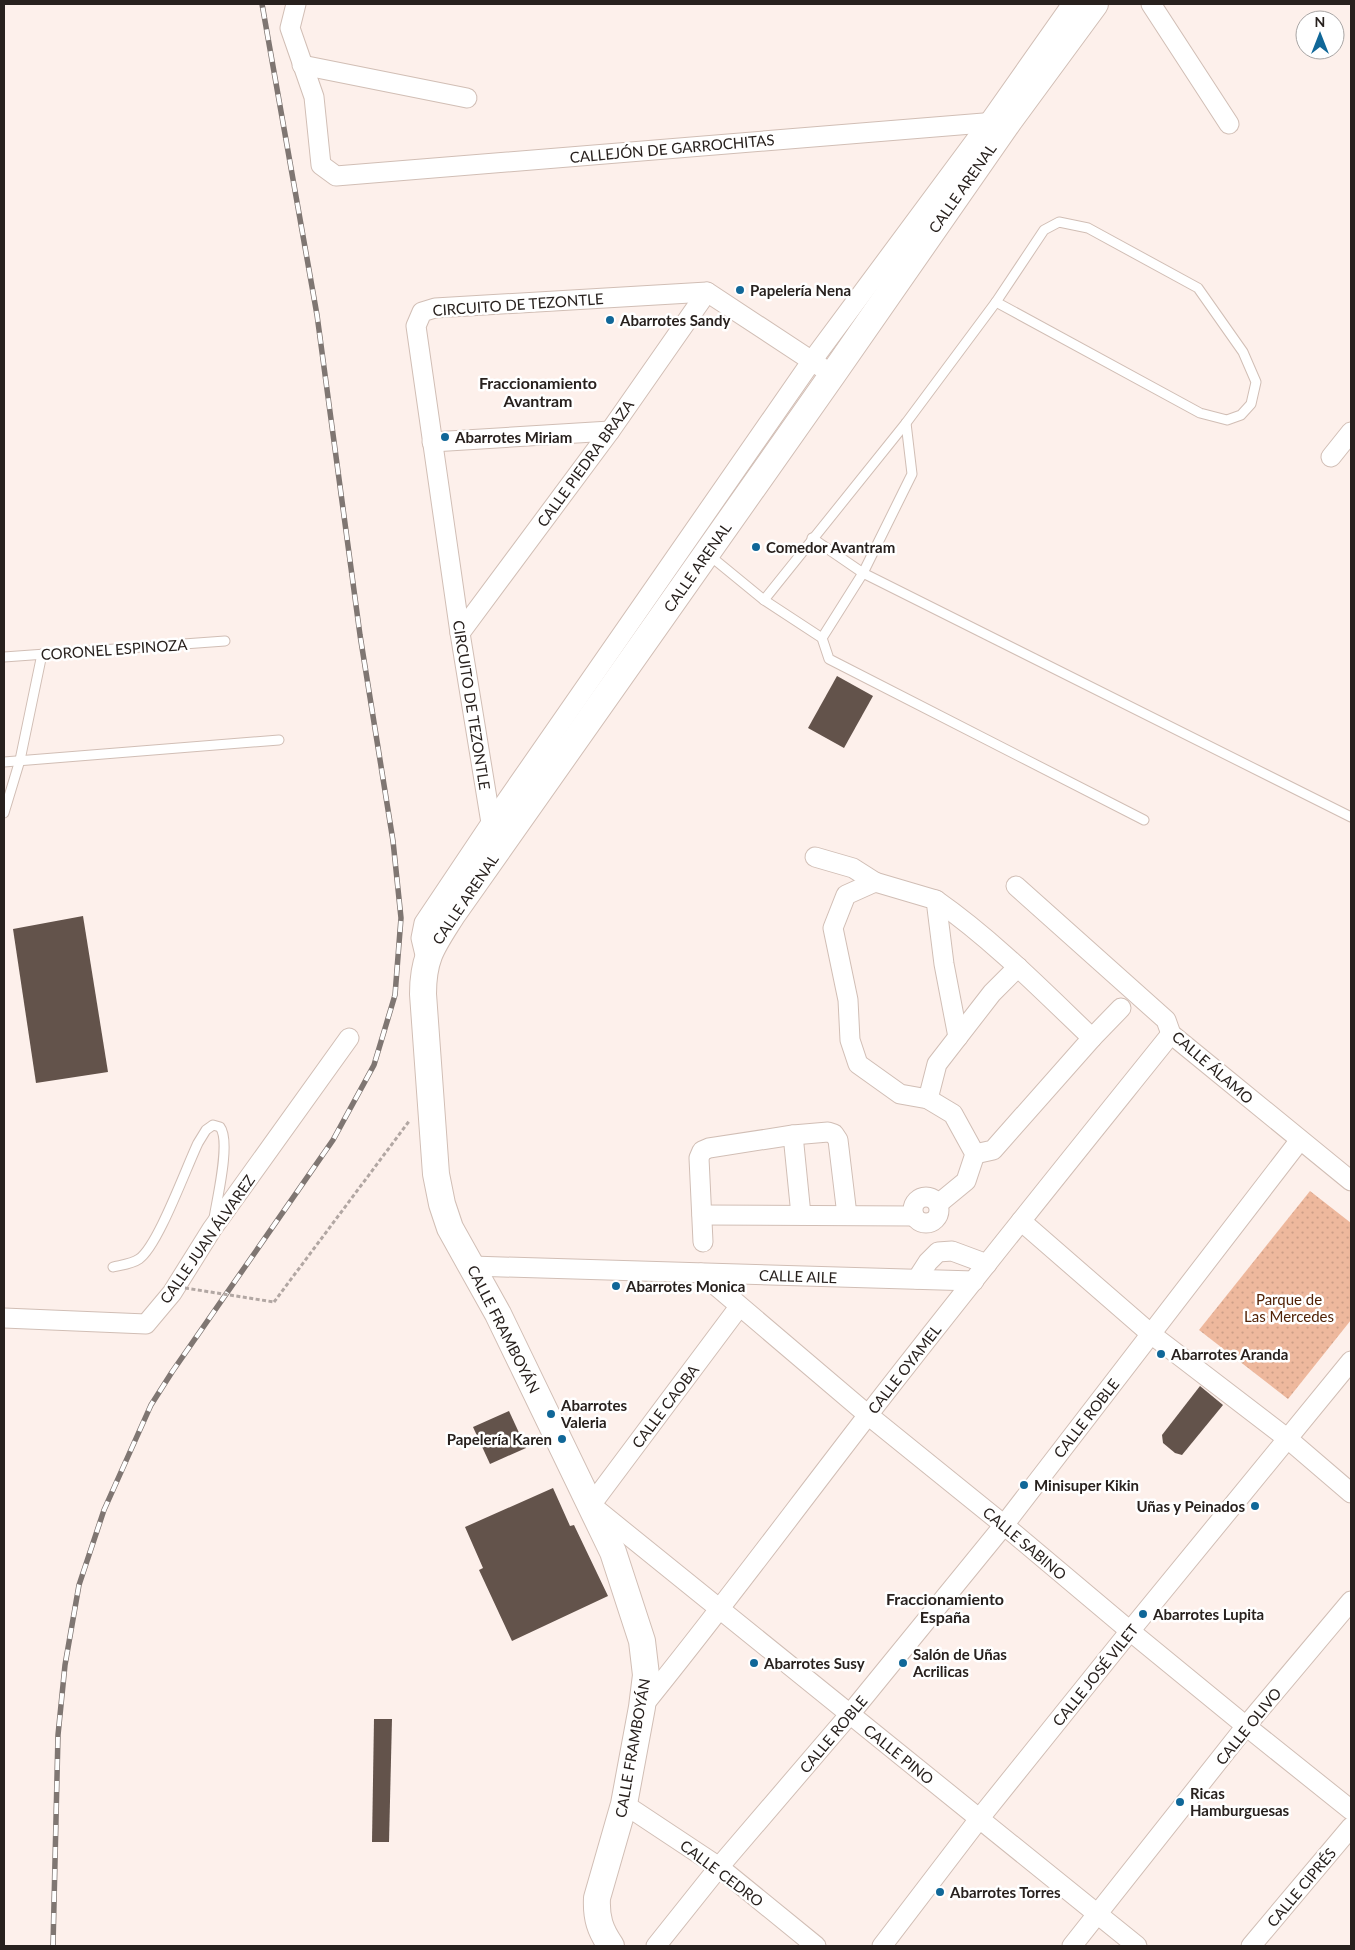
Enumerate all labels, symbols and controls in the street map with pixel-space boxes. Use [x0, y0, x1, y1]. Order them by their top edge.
north arrow [1295, 10, 1345, 60]
text: N [1315, 13, 1325, 30]
street label: CALLEJÓN DE GARROCHITAS [569, 130, 775, 166]
street label: CALLE ARENAL [924, 140, 1000, 236]
place label: Papelería Nena [750, 281, 851, 299]
marker: Papelería Nena [734, 284, 746, 296]
street label: CIRCUITO DE TEZONTLE [432, 289, 604, 319]
place label: Abarrotes Sandy [619, 311, 730, 329]
marker: Abarrotes Sandy [604, 314, 616, 326]
district label: Fraccionamiento Avantram [479, 373, 597, 410]
street label: CALLE PIEDRA BRAZA [533, 395, 638, 530]
place label: Abarrotes Miriam [454, 428, 572, 446]
marker: Abarrotes Miriam [439, 431, 451, 443]
street label: CALLE ARENAL [659, 519, 735, 615]
place label: Comedor Avantram [766, 538, 895, 556]
marker: Comedor Avantram [750, 541, 762, 553]
street label: CIRCUITO DE TEZONTLE [450, 619, 494, 791]
street label: CORONEL ESPINOZA [40, 635, 189, 663]
street label: CALLE ARENAL [428, 850, 502, 948]
street label: CALLE ÁLAMO [1169, 1027, 1257, 1107]
street label: CALLE JUAN ÁLVAREZ [156, 1171, 258, 1307]
street label: CALLE FRAMBOYÁN [464, 1262, 544, 1396]
street label: CALLE AILE [759, 1266, 837, 1286]
place label: Abarrotes Monica [625, 1277, 745, 1295]
marker: Abarrotes Monica [610, 1280, 622, 1292]
park label: Parque de Las Mercedes [1244, 1290, 1334, 1325]
street label: CALLE OYAMEL [864, 1321, 945, 1417]
place label: Abarrotes Aranda [1170, 1345, 1288, 1363]
marker: Abarrotes Aranda [1155, 1348, 1167, 1360]
street label: CALLE CAOBA [628, 1360, 703, 1451]
street label: CALLE ROBLE [1050, 1375, 1122, 1461]
place label: Abarrotes Valeria [560, 1396, 627, 1431]
marker: Abarrotes Valeria [545, 1408, 557, 1420]
place label: Papelería Karen [447, 1430, 552, 1448]
marker: Papelería Karen [556, 1433, 568, 1445]
place label: Minisuper Kikin [1034, 1476, 1139, 1494]
marker: Minisuper Kikin [1018, 1479, 1030, 1491]
place label: Uñas y Peinados [1136, 1497, 1245, 1515]
marker: Uñas y Peinados [1249, 1500, 1261, 1512]
street label: CALLE SABINO [980, 1503, 1070, 1583]
district label: Fraccionamiento España [886, 1589, 1004, 1626]
place label: Abarrotes Lupita [1152, 1605, 1264, 1623]
marker: Abarrotes Lupita [1137, 1608, 1149, 1620]
street label: CALLE JOSÉ VILET [1048, 1620, 1142, 1729]
place label: Salón de Uñas Acrilicas [912, 1645, 1007, 1680]
place label: Abarrotes Susy [763, 1654, 865, 1672]
marker: Abarrotes Susy [748, 1657, 760, 1669]
marker: Salón de Uñas Acrilicas [897, 1657, 909, 1669]
street label: CALLE FRAMBOYÁN [611, 1677, 653, 1819]
street label: CALLE OLIVO [1211, 1684, 1285, 1768]
street label: CALLE ROBLE [795, 1692, 871, 1776]
street label: CALLE PINO [860, 1720, 938, 1788]
place label: Ricas Hamburguesas [1190, 1784, 1290, 1819]
marker: Ricas Hamburguesas [1174, 1796, 1186, 1808]
street label: CALLE CEDRO [677, 1836, 767, 1910]
street label: CALLE CIPRÉS [1263, 1844, 1339, 1930]
place label: Abarrotes Torres [949, 1883, 1061, 1901]
marker: Abarrotes Torres [934, 1886, 946, 1898]

